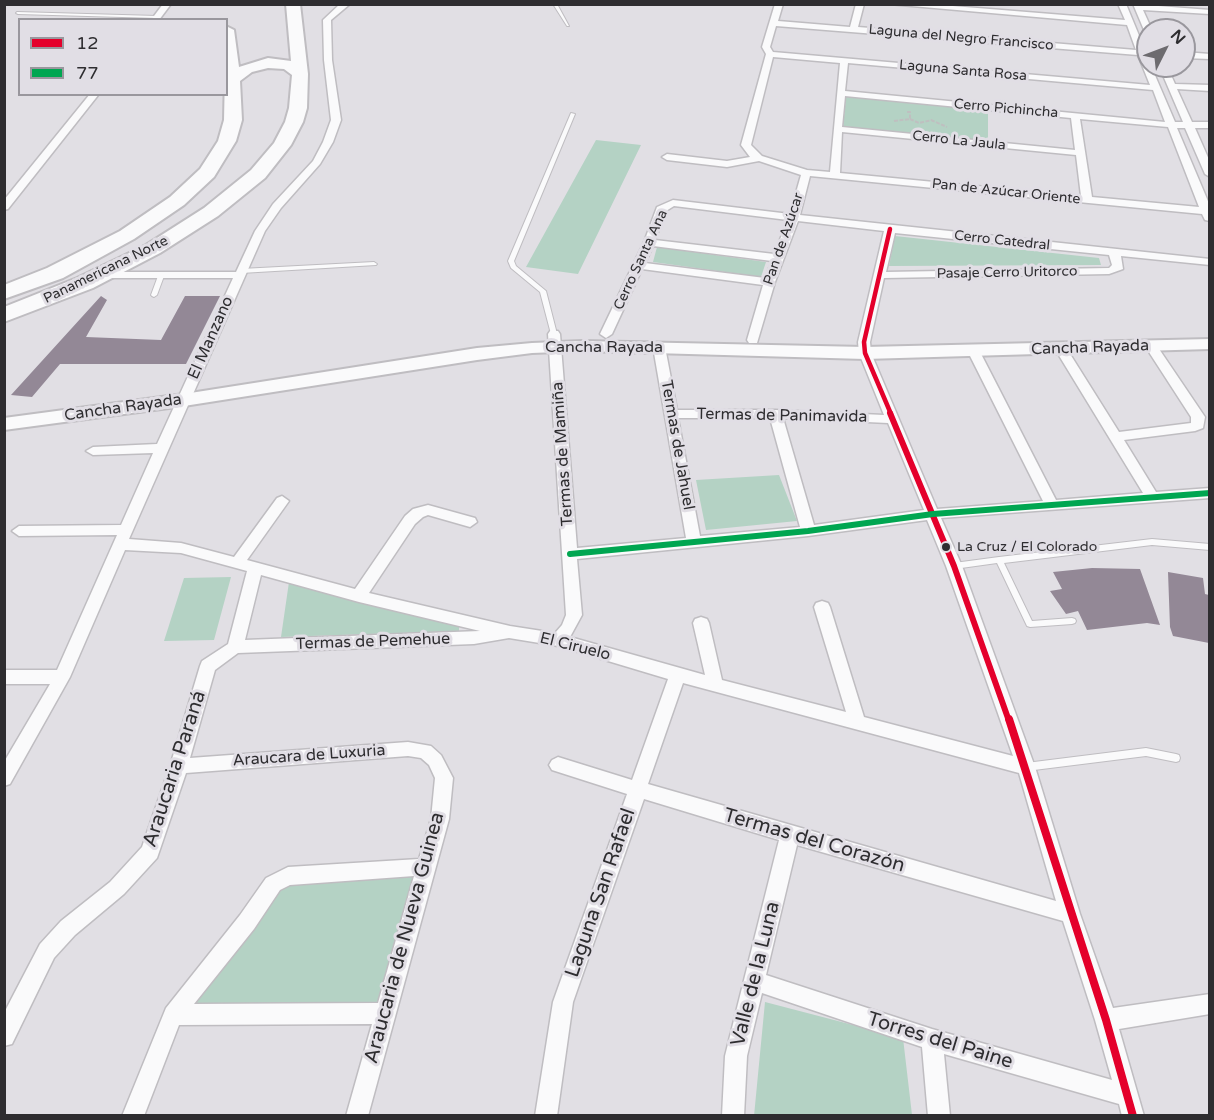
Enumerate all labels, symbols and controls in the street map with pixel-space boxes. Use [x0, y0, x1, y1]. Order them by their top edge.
legend [18, 18, 228, 96]
north arrow [1136, 18, 1196, 78]
street label: Laguna del Negro Francisco [868, 22, 1054, 54]
text: N [1166, 26, 1190, 49]
text: 12 [76, 32, 99, 54]
street label: Laguna Santa Rosa [898, 57, 1028, 85]
text: 77 [76, 62, 99, 84]
street label: Cerro Pichincha [953, 96, 1059, 122]
street label: Cerro La Jaula [911, 128, 1007, 154]
street label: Pan de Azúcar Oriente [931, 176, 1081, 208]
street label: Pan de Azúcar [760, 191, 808, 287]
street label: Cerro Santa Ana [610, 207, 672, 313]
street label: Cerro Catedral [953, 228, 1051, 254]
street label: Panamericana Norte [41, 233, 171, 307]
street label: Pasaje Cerro Uritorco [936, 263, 1078, 283]
street label: El Manzano [184, 293, 238, 383]
street label: Cancha Rayada [1031, 336, 1149, 360]
street label: Cancha Rayada [545, 338, 663, 358]
street label: Termas de Jahuel [656, 379, 698, 511]
street label: Termas de Mamiña [548, 381, 578, 527]
street label: Cancha Rayada [63, 390, 183, 426]
street label: Termas de Panimavida [696, 405, 868, 427]
place label: La Cruz / El Colorado [957, 539, 1097, 555]
marker: La Cruz / El Colorado [940, 541, 952, 553]
street label: El Ciruelo [538, 629, 612, 665]
street label: Termas de Pemehue [295, 630, 451, 654]
street label: Araucaria Paraná [138, 688, 212, 850]
street label: Araucara de Luxuria [232, 741, 386, 771]
street label: Termas del Corazón [721, 804, 907, 878]
street label: Laguna San Rafael [561, 805, 641, 981]
street label: Araucaria de Nueva Guinea [360, 810, 450, 1066]
street label: Valle de la Luna [726, 899, 786, 1049]
street label: Torres del Paine [864, 1007, 1016, 1075]

